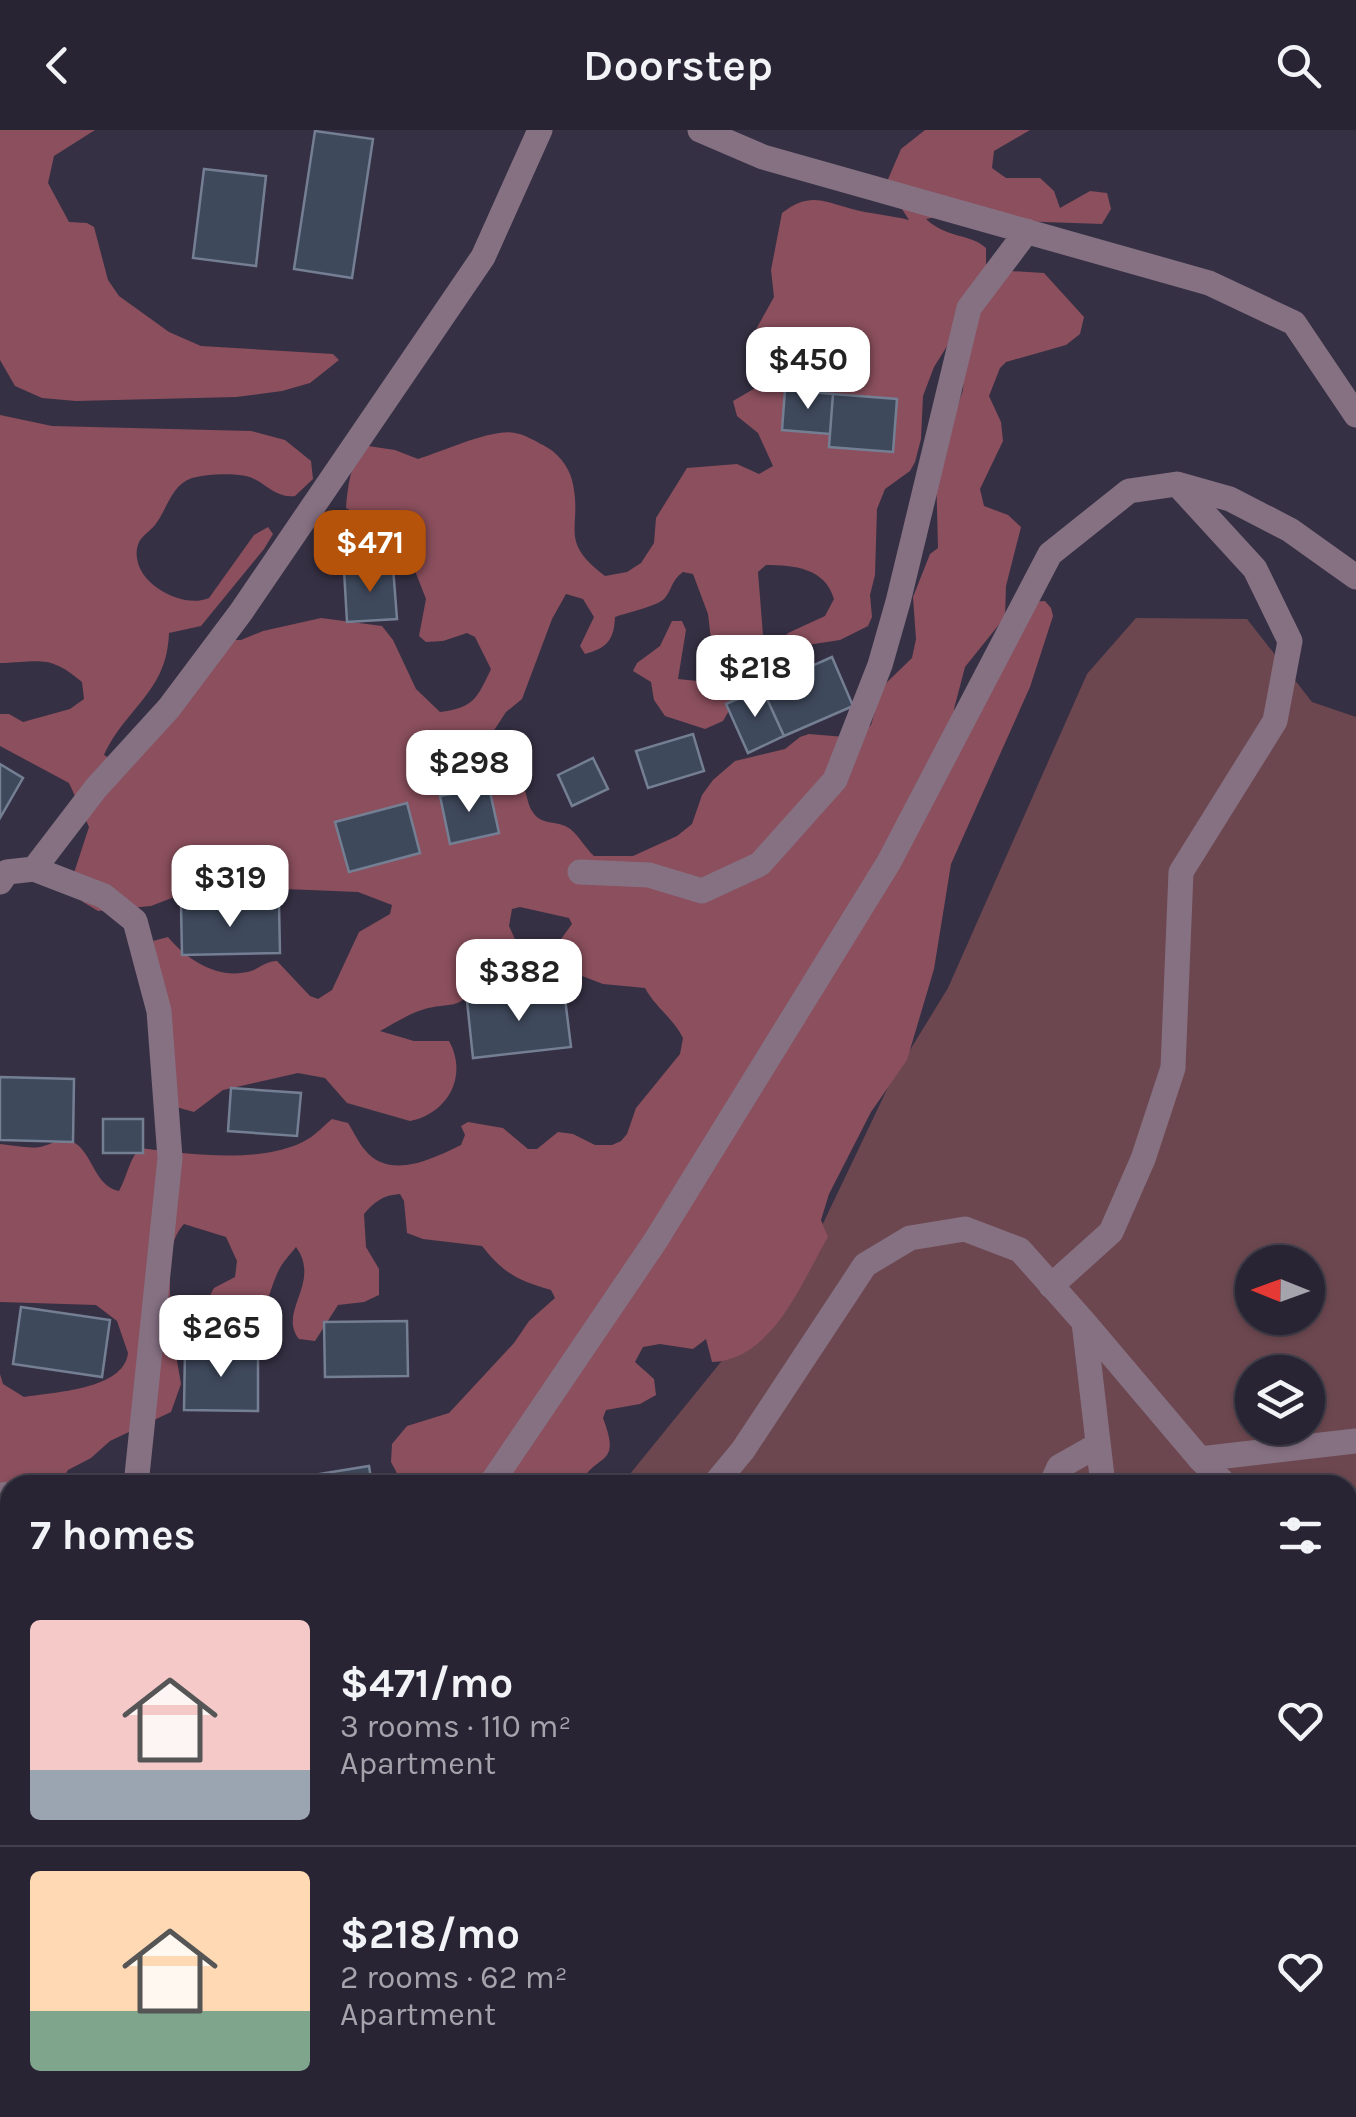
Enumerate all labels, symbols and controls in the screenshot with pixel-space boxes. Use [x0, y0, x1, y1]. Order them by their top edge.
icon: back [30, 38, 85, 93]
icon: search [1271, 38, 1326, 93]
text: Doorstep [583, 39, 773, 91]
pin: $450 [749, 327, 867, 412]
text: $450 [768, 341, 848, 378]
pin: $471 [311, 510, 429, 595]
text: $471 [336, 524, 404, 561]
pin: $218 [696, 635, 814, 720]
text: $218 [718, 649, 792, 686]
pin: $298 [410, 730, 528, 815]
text: $298 [428, 744, 510, 781]
pin: $319 [171, 845, 289, 930]
text: $319 [194, 859, 266, 896]
pin: $382 [460, 939, 578, 1024]
text: $382 [478, 953, 560, 990]
north arrow [1235, 1245, 1325, 1335]
map controls [1235, 1245, 1325, 1445]
pin: $265 [162, 1295, 280, 1380]
text: $265 [181, 1309, 261, 1346]
button: layers [1235, 1355, 1325, 1445]
icon: filters [1273, 1508, 1328, 1563]
text: 7 homes [30, 1510, 196, 1560]
text: $471/mo [340, 1658, 513, 1708]
icon: home [110, 1660, 230, 1780]
icon: heart [1273, 1693, 1328, 1748]
text: 3 rooms · 110 m² [340, 1708, 571, 1745]
text: Apartment [340, 1745, 496, 1782]
text: $218/mo [340, 1909, 520, 1959]
icon: home [110, 1911, 230, 2031]
icon: heart [1273, 1944, 1328, 1999]
text: 2 rooms · 62 m² [340, 1959, 568, 1996]
text: Apartment [340, 1996, 496, 2033]

